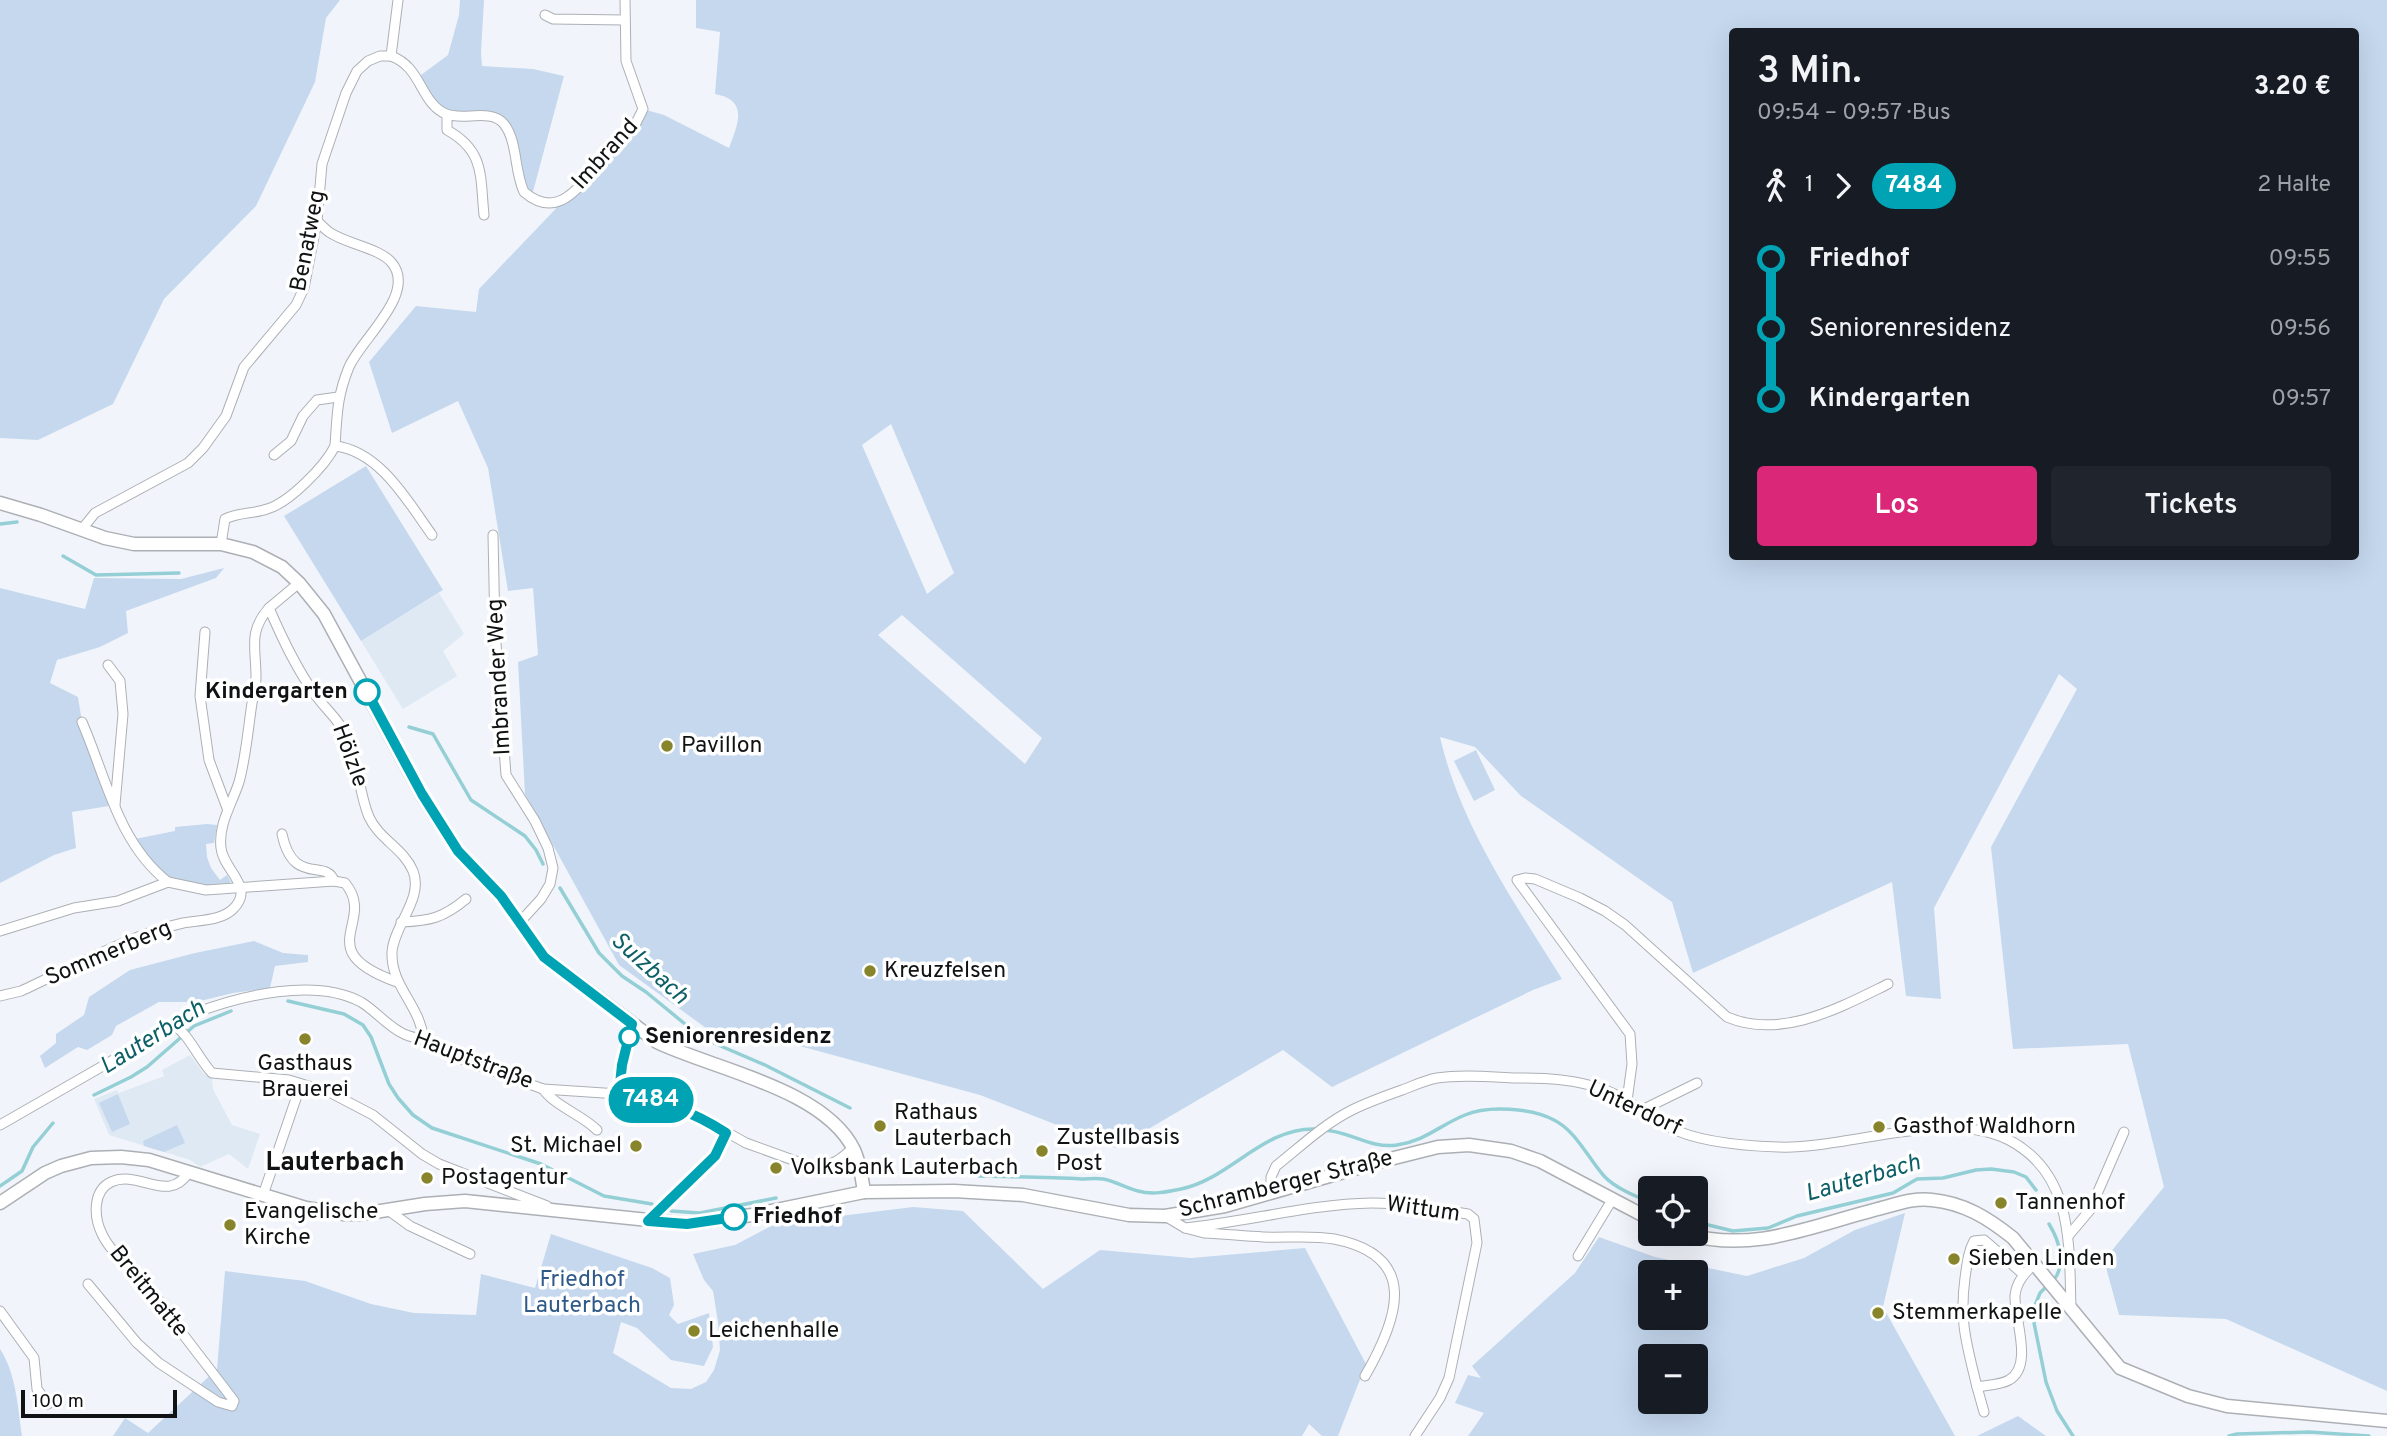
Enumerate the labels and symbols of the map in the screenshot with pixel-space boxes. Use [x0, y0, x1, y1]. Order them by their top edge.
street label: Imbrand [566, 113, 646, 197]
street label: Benatweg [285, 188, 333, 294]
street label: Imbrander Weg [481, 598, 519, 756]
place label: Kindergarten [205, 678, 348, 707]
marker: Kindergarten [354, 679, 380, 705]
street label: Hölzle [324, 721, 374, 791]
place label: Pavillon [681, 732, 762, 761]
marker: Pavillon [659, 738, 675, 754]
street label: Sommerberg [42, 914, 176, 994]
water label: Sulzbach [604, 926, 694, 1012]
place label: Kreuzfelsen [884, 957, 1006, 986]
marker: Kreuzfelsen [862, 963, 878, 979]
water label: Lauterbach [95, 994, 211, 1082]
place label: Seniorenresidenz [645, 1023, 832, 1052]
street label: Hauptstraße [409, 1025, 537, 1097]
marker: Seniorenresidenz [619, 1027, 639, 1047]
marker: Gasthaus Brauerei [297, 1031, 313, 1047]
place label: Gasthaus Brauerei [257, 1050, 353, 1105]
street label: Unterdorf [1582, 1075, 1686, 1143]
line badge: 7484 [602, 1077, 700, 1123]
place label: Rathaus Lauterbach [894, 1099, 1012, 1154]
place label: Gasthof Waldhorn [1893, 1113, 2076, 1142]
marker: Rathaus Lauterbach [872, 1118, 888, 1134]
marker: Gasthof Waldhorn [1871, 1119, 1887, 1135]
place label: Zustellbasis Post [1056, 1124, 1180, 1179]
place label: St. Michael [510, 1132, 622, 1161]
marker: St. Michael [628, 1138, 644, 1154]
marker: Zustellbasis Post [1034, 1143, 1050, 1159]
street label: Schramberger Straße [1176, 1144, 1396, 1226]
district label: Lauterbach [265, 1147, 405, 1180]
water label: Lauterbach [1802, 1148, 1924, 1210]
place label: Volksbank Lauterbach [790, 1154, 1018, 1183]
marker: Volksbank Lauterbach [768, 1160, 784, 1176]
place label: Postagentur [441, 1164, 568, 1193]
marker: Postagentur [419, 1170, 435, 1186]
place label: Tannenhof [2015, 1189, 2125, 1218]
street label: Wittum [1384, 1190, 1462, 1230]
marker: Tannenhof [1993, 1195, 2009, 1211]
place label: Evangelische Kirche [244, 1198, 378, 1253]
place label: Friedhof [753, 1203, 842, 1232]
marker: Friedhof [721, 1204, 747, 1230]
marker: Evangelische Kirche [222, 1217, 238, 1233]
street label: Breitmatte [102, 1240, 194, 1344]
place label: Sieben Linden [1968, 1245, 2115, 1274]
marker: Sieben Linden [1946, 1251, 1962, 1267]
park label: Friedhof Lauterbach [523, 1266, 641, 1321]
place label: Stemmerkapelle [1892, 1299, 2062, 1328]
marker: Stemmerkapelle [1870, 1305, 1886, 1321]
place label: Leichenhalle [708, 1317, 839, 1346]
marker: Leichenhalle [686, 1323, 702, 1339]
scale bar [21, 1387, 177, 1419]

